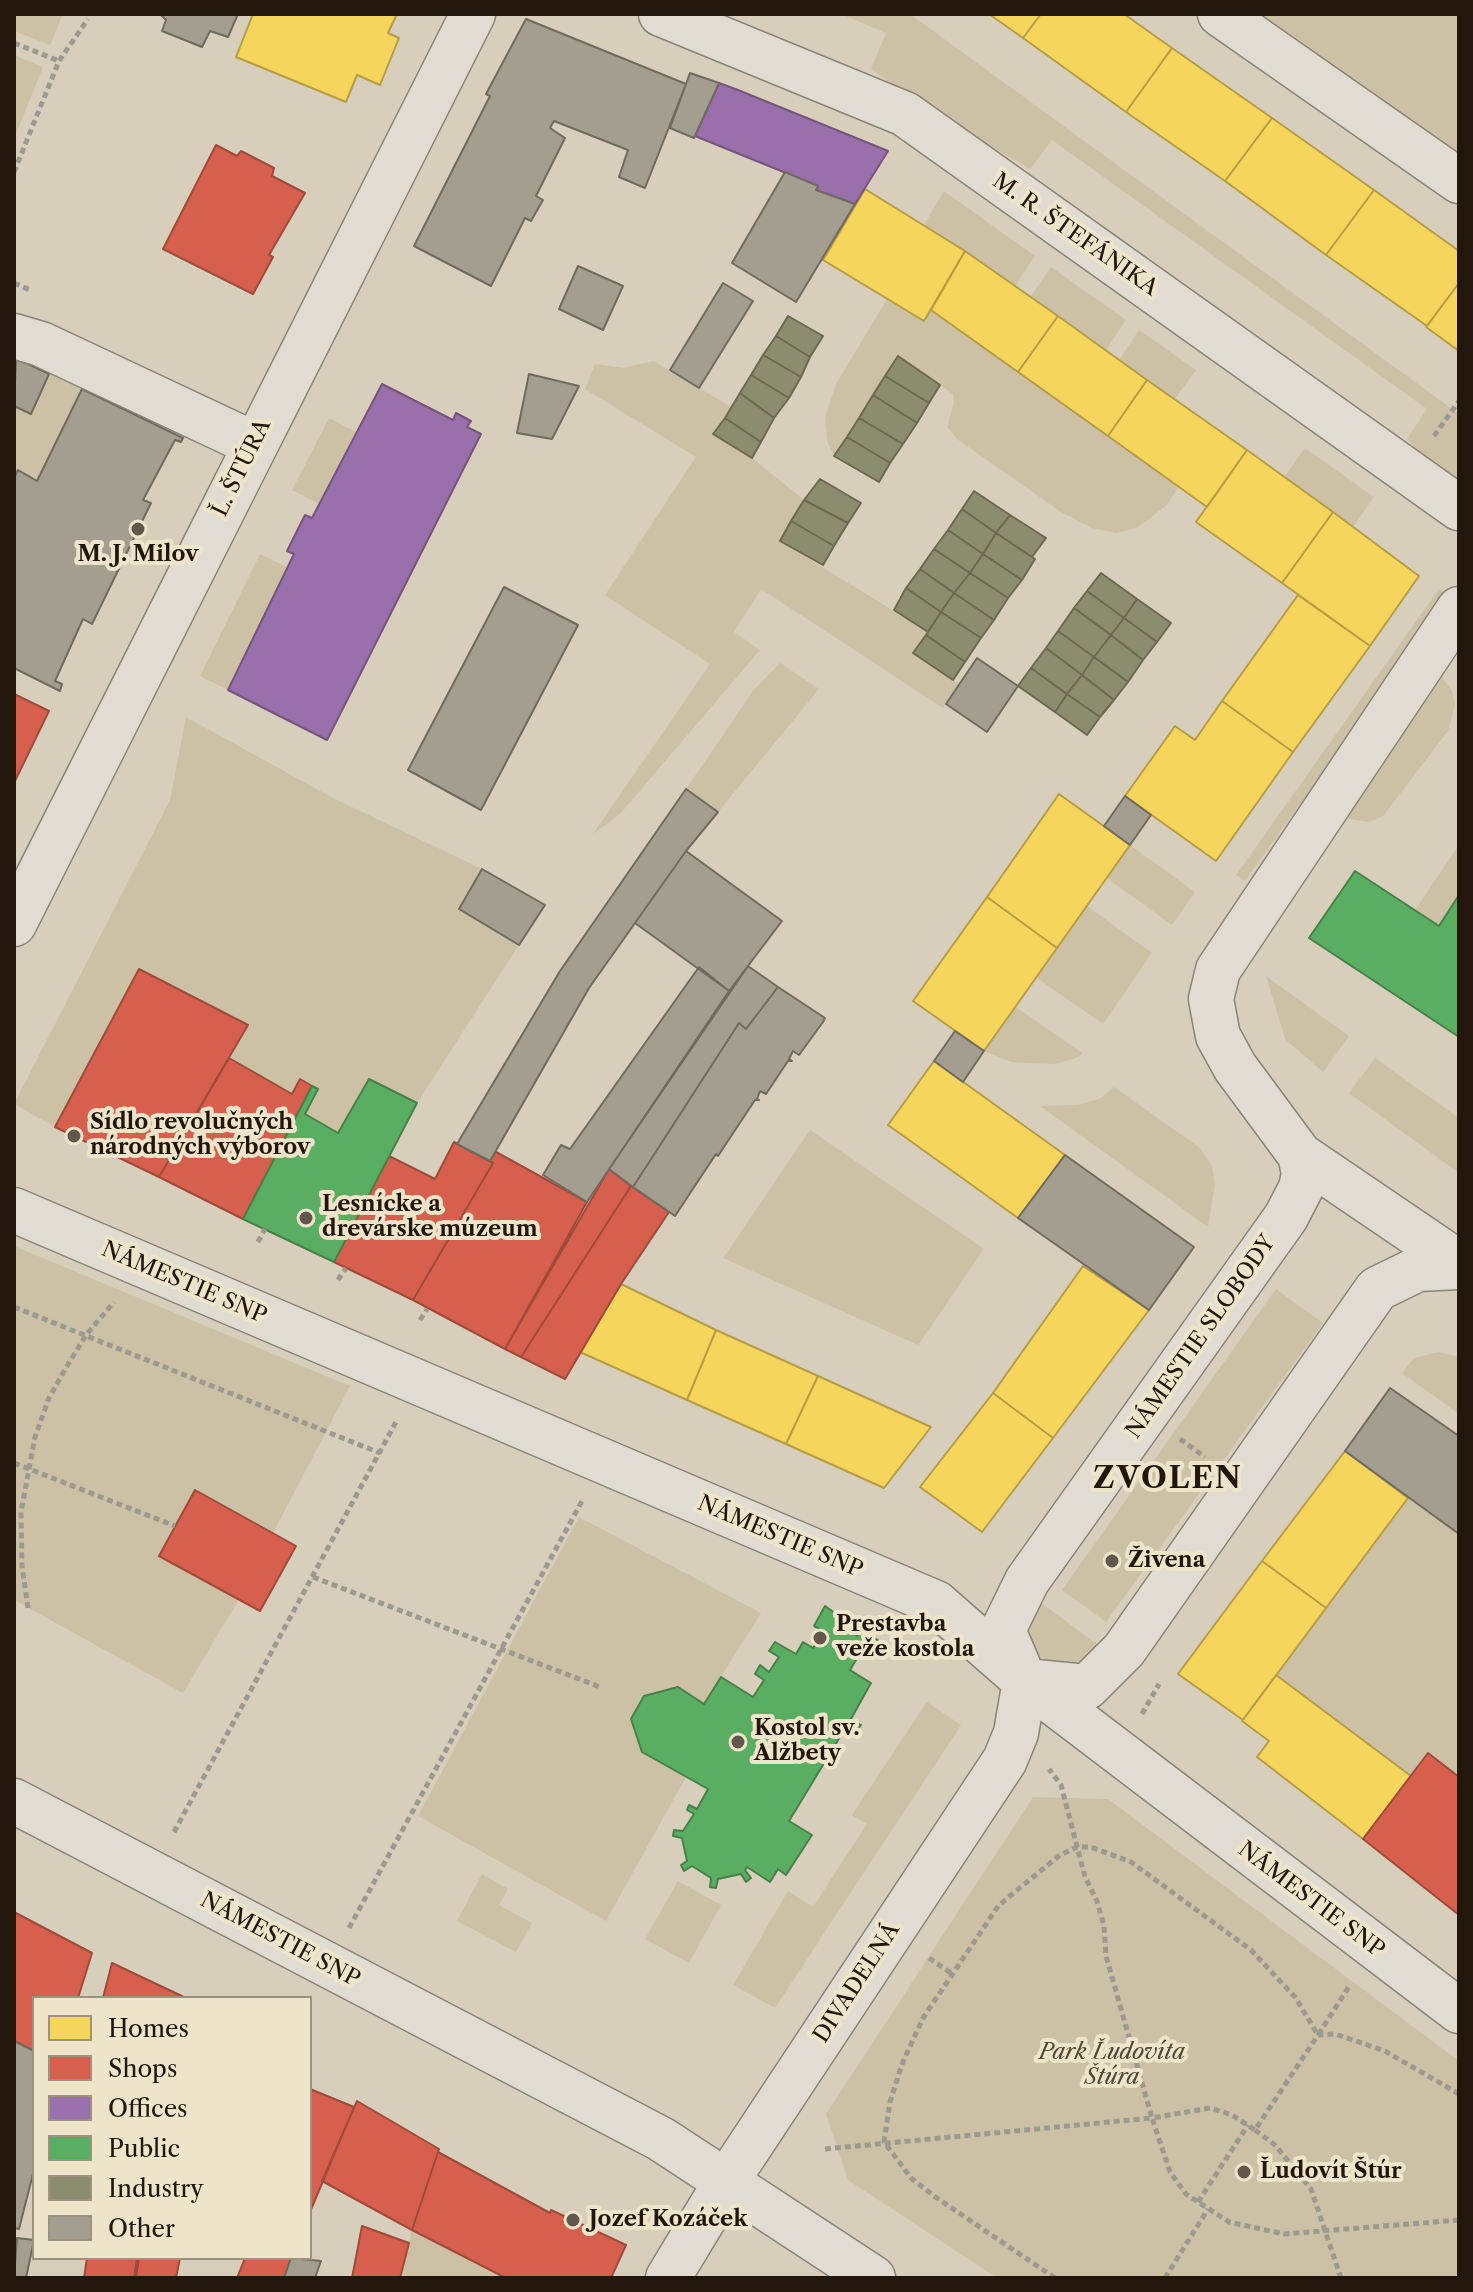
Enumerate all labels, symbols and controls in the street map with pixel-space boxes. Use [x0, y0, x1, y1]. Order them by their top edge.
street label: M. R. ŠTEFÁNIKA [987, 168, 1163, 302]
street label: Ľ. ŠTÚRA [207, 415, 277, 521]
marker: M. J. Milov [129, 520, 147, 538]
place label: M. J. Milov [77, 542, 199, 568]
place label: Sídlo revolučných národných výborov [90, 1110, 310, 1162]
marker: Sídlo revolučných národných výborov [65, 1127, 83, 1145]
place label: Lesnícke a drevárske múzeum [322, 1192, 538, 1244]
marker: Lesnícke a drevárske múzeum [297, 1209, 315, 1227]
street label: NÁMESTIE SLOBODY [1121, 1230, 1281, 1444]
street label: NÁMESTIE SNP [98, 1236, 270, 1330]
district label: ZVOLEN [1093, 1461, 1243, 1497]
street label: NÁMESTIE SNP [694, 1490, 866, 1584]
place label: Živena [1128, 1548, 1205, 1574]
marker: Živena [1103, 1552, 1121, 1570]
place label: Prestavba veže kostola [836, 1612, 974, 1664]
marker: Prestavba veže kostola [811, 1629, 829, 1647]
place label: Kostol sv. Alžbety [754, 1716, 860, 1768]
marker: Kostol sv. Alžbety [729, 1733, 747, 1751]
street label: NÁMESTIE SNP [1233, 1836, 1389, 1964]
street label: NÁMESTIE SNP [196, 1887, 364, 1993]
street label: DIVADELNÁ [808, 1918, 906, 2048]
legend [32, 1996, 312, 2260]
text: Homes [108, 2014, 189, 2043]
park label: Park Ľudovíta Štúra [1039, 2040, 1185, 2092]
text: Shops [108, 2054, 177, 2083]
text: Offices [108, 2094, 188, 2123]
text: Public [108, 2134, 180, 2163]
place label: Ľudovít Štúr [1260, 2159, 1402, 2185]
marker: Ľudovít Štúr [1235, 2163, 1253, 2181]
text: Industry [108, 2174, 204, 2203]
place label: Jozef Kozáček [589, 2207, 748, 2233]
marker: Jozef Kozáček [564, 2211, 582, 2229]
text: Other [108, 2214, 175, 2243]

